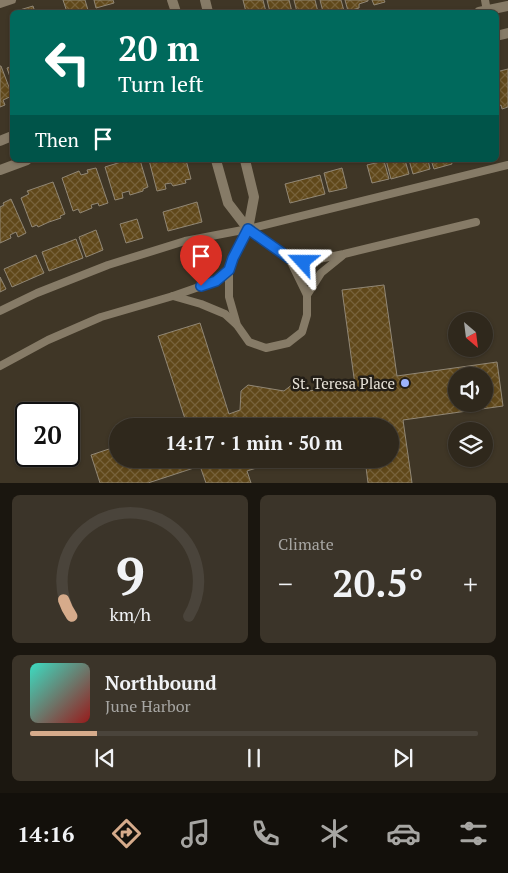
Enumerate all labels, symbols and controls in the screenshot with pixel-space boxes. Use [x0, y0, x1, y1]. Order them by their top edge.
text: 20 m [118, 25, 199, 71]
icon: left [35, 30, 100, 95]
text: Turn left [118, 69, 204, 98]
icon: arrive [89, 125, 117, 153]
text: Then [35, 127, 79, 152]
pin [180, 235, 222, 286]
position arrow [276, 235, 328, 287]
icon: arrive [187, 242, 215, 270]
north arrow [448, 312, 492, 358]
map controls [448, 312, 493, 467]
button: sound [448, 367, 493, 412]
place label: St. Teresa Place [292, 373, 395, 393]
marker: St. Teresa Place [399, 377, 411, 389]
speed limit sign: 20 [15, 402, 80, 467]
button: layers [448, 422, 493, 467]
text: 14:17 · 1 min · 50 m [165, 430, 343, 455]
text: Climate [278, 533, 334, 555]
text: 9 [115, 541, 145, 610]
text: 20.5° [332, 558, 424, 608]
text: − [278, 565, 293, 602]
text: + [463, 565, 478, 602]
text: km/h [109, 602, 151, 626]
text: Northbound [105, 670, 217, 695]
text: June Harbor [105, 695, 191, 717]
icon: previous [91, 744, 119, 772]
icon: pause [240, 744, 268, 772]
icon: next [389, 744, 417, 772]
icon: directions [109, 816, 144, 851]
icon: music [178, 816, 213, 851]
icon: phone [248, 816, 283, 851]
icon: climate [317, 816, 352, 851]
icon: car [386, 816, 421, 851]
icon: filters [456, 816, 491, 851]
text: 14:16 [17, 819, 74, 848]

